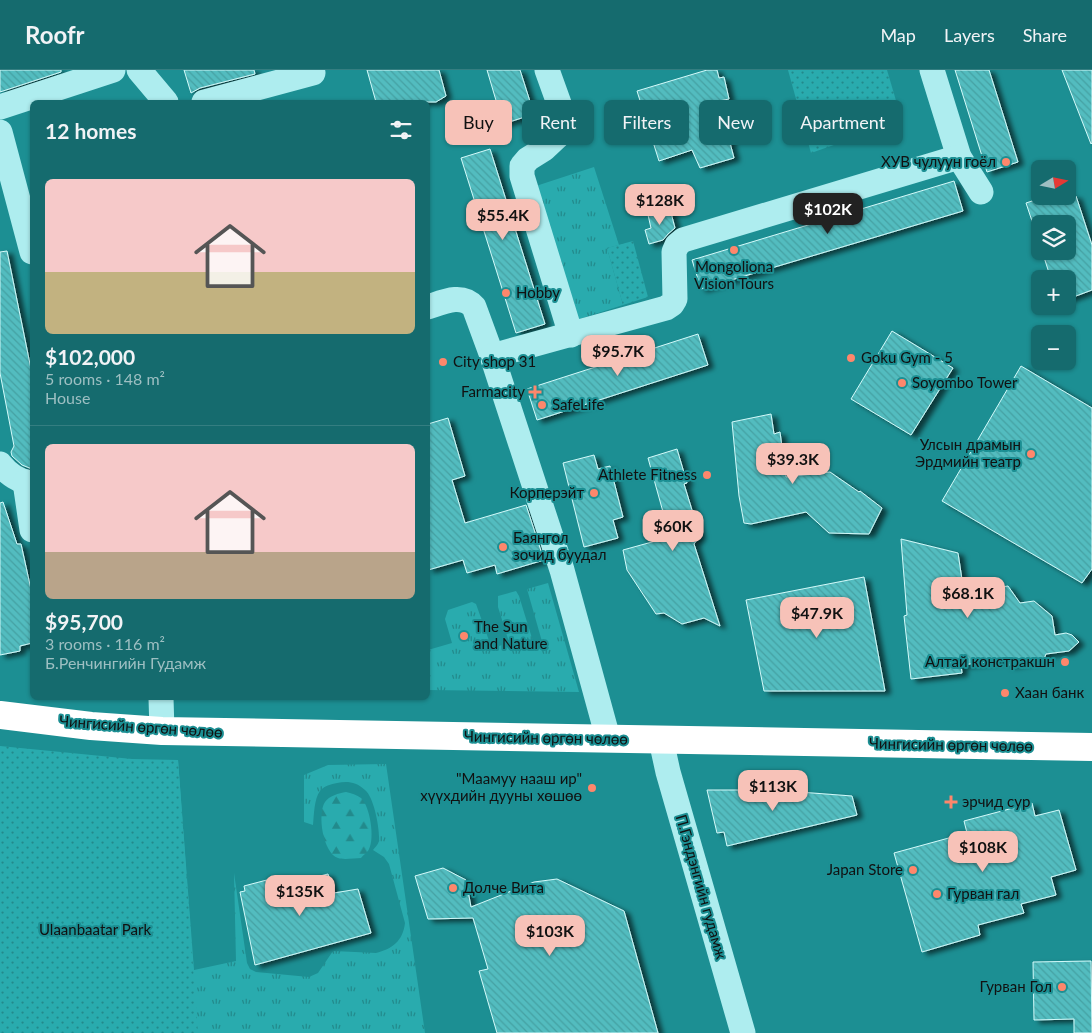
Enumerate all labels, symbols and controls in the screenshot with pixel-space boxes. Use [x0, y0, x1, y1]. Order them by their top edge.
text: Roofr [25, 20, 84, 49]
text: Map [880, 24, 916, 46]
text: Layers [944, 24, 995, 46]
text: Share [1023, 24, 1067, 46]
chip: Buy [445, 100, 512, 145]
chip: Rent [522, 100, 594, 145]
chip: Filters [604, 100, 689, 145]
chip: New [699, 100, 772, 145]
chip: Apartment [782, 100, 903, 145]
icon: filters [387, 116, 415, 144]
text: 12 homes [45, 118, 136, 143]
place label: ХУВ чулуун гоёл [881, 152, 996, 170]
marker: ХУВ чулуун гоёл [1000, 156, 1012, 168]
north arrow [1031, 160, 1076, 205]
map controls [1031, 160, 1076, 370]
pin: $128K [625, 184, 695, 226]
text: $128K [636, 190, 684, 209]
pin: $102K [793, 192, 863, 235]
pin: $55.4K [462, 198, 544, 241]
text: $102K [804, 199, 852, 218]
text: $55.4K [477, 205, 529, 224]
icon: home [185, 211, 275, 301]
button: layers [1031, 215, 1076, 260]
marker: Mongoliona Vision Tours [728, 244, 740, 256]
place label: Mongoliona Vision Tours [694, 257, 774, 292]
button: + [1031, 270, 1076, 315]
place label: Hobby [516, 283, 560, 301]
marker: Hobby [500, 287, 512, 299]
button: − [1031, 325, 1076, 370]
pin: $95.7K [577, 334, 659, 377]
text: $95.7K [592, 341, 644, 360]
text: $102,000 [45, 344, 135, 369]
place label: Goku Gym - 5 [861, 348, 953, 366]
place label: City shop 31 [453, 352, 536, 370]
marker: Goku Gym - 5 [845, 352, 857, 364]
marker: City shop 31 [437, 356, 449, 368]
text: 5 rooms · 148 m² [45, 369, 165, 388]
place label: Soyombo Tower [912, 373, 1018, 391]
marker: Soyombo Tower [896, 377, 908, 389]
place label: Farmacity [461, 382, 525, 400]
marker: Farmacity [529, 386, 541, 398]
text: House [45, 388, 90, 407]
place label: SafeLife [552, 395, 604, 413]
marker: SafeLife [536, 399, 548, 411]
place label: Улсын драмын Эрдмийн театр [915, 435, 1021, 470]
pin: $39.3K [752, 442, 834, 485]
marker: Улсын драмын Эрдмийн театр [1025, 448, 1037, 460]
text: $39.3K [767, 449, 819, 468]
place label: Athlete Fitness [598, 465, 697, 483]
marker: Athlete Fitness [701, 469, 713, 481]
icon: home [185, 477, 275, 567]
place label: Корперэйт [510, 483, 584, 501]
marker: Корперэйт [588, 487, 600, 499]
pin: $60K [643, 510, 703, 552]
text: $60K [654, 516, 692, 535]
place label: Баянгол зочид буудал [513, 528, 606, 563]
marker: Баянгол зочид буудал [497, 541, 509, 553]
pin: $68.1K [927, 576, 1009, 619]
text: $68.1K [942, 583, 994, 602]
pin: $47.9K [776, 596, 858, 639]
text: $47.9K [791, 603, 843, 622]
text: $95,700 [45, 609, 123, 634]
place label: The Sun and Nature [474, 617, 548, 652]
marker: The Sun and Nature [458, 630, 470, 642]
text: 3 rooms · 116 m² [45, 634, 165, 653]
place label: Алтай констракшн [925, 652, 1055, 670]
text: Б.Ренчингийн Гудамж [45, 653, 206, 672]
marker: Алтай констракшн [1059, 656, 1071, 668]
place label: Хаан банк [1015, 683, 1084, 701]
marker: Хаан банк [999, 687, 1011, 699]
street label: Чингисийн өргөн чөлөө [59, 711, 223, 741]
street label: Чингисийн өргөн чөлөө [464, 727, 628, 747]
street label: Чингисийн өргөн чөлөө [869, 734, 1033, 754]
place label: "Маамуу нааш ир" хүүхдийн дууны хөшөө [420, 769, 582, 804]
pin: $113K [738, 770, 808, 812]
text: $113K [749, 776, 797, 795]
marker: "Маамуу нааш ир" хүүхдийн дууны хөшөө [586, 782, 598, 794]
place label: эрчид сур [962, 792, 1030, 810]
marker: эрчид сур [944, 795, 958, 809]
street label: П.Гэндэнгийн гудамж [673, 812, 731, 961]
pin: $108K [948, 830, 1018, 873]
text: $108K [959, 837, 1007, 856]
place label: Japan Store [827, 860, 903, 878]
marker: Japan Store [907, 864, 919, 876]
pin: $135K [265, 874, 335, 917]
place label: Долче Вита [463, 878, 544, 896]
text: $135K [276, 881, 324, 900]
marker: Долче Вита [447, 882, 459, 894]
place label: Гурван гал [947, 884, 1019, 902]
marker: Гурван гал [931, 888, 943, 900]
pin: $103K [515, 914, 585, 957]
park label: Ulaanbaatar Park [39, 920, 151, 938]
text: $103K [526, 921, 574, 940]
place label: Гурван Гол [980, 977, 1052, 995]
marker: Гурван Гол [1056, 981, 1068, 993]

